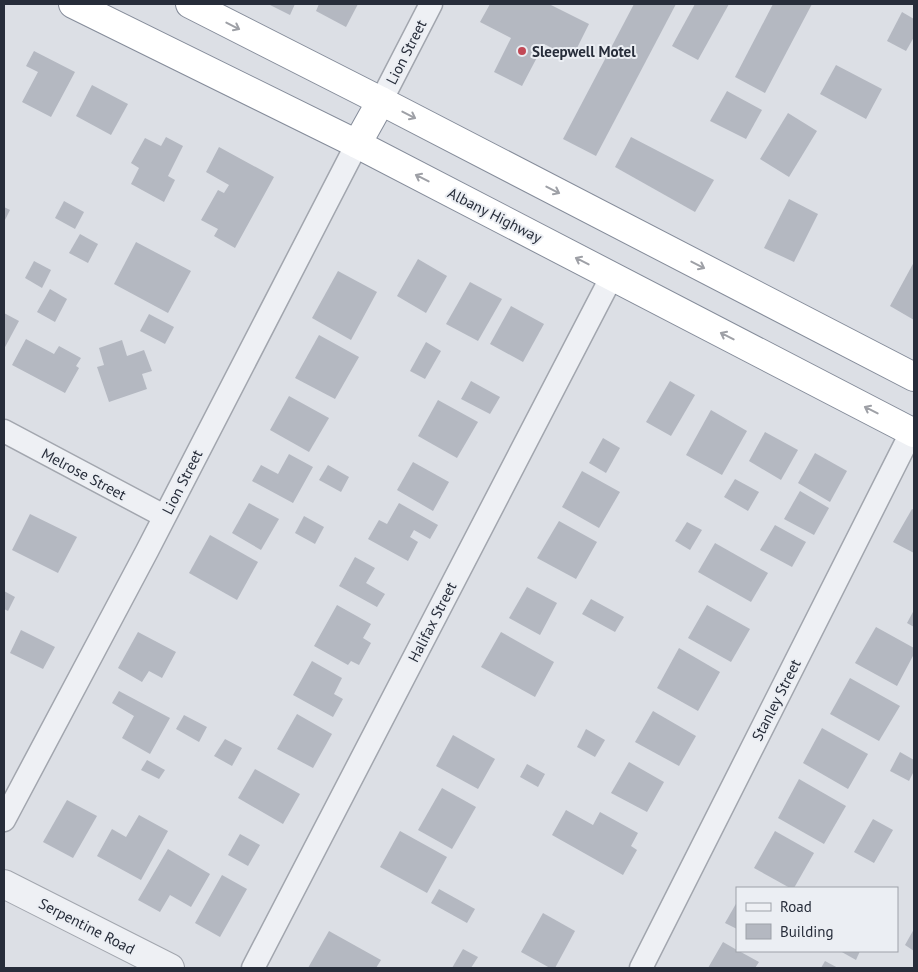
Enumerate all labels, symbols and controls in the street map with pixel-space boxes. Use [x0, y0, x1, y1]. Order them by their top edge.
street label: Lion Street [382, 16, 430, 88]
one-way arrow [225, 22, 240, 31]
place label: Sleepwell Motel [532, 42, 636, 61]
marker: Sleepwell Motel [516, 45, 528, 57]
one-way arrow [401, 111, 416, 120]
one-way arrow [415, 173, 430, 183]
street label: Albany Highway [445, 183, 545, 247]
one-way arrow [546, 185, 561, 195]
one-way arrow [575, 256, 590, 265]
one-way arrow [690, 261, 705, 270]
one-way arrow [719, 331, 734, 341]
one-way arrow [864, 405, 879, 414]
street label: Melrose Street [38, 444, 130, 504]
street label: Lion Street [158, 446, 206, 518]
street label: Halifax Street [404, 579, 460, 665]
street label: Stanley Street [747, 656, 805, 744]
legend [736, 887, 898, 952]
street label: Serpentine Road [36, 894, 138, 958]
text: Road [780, 897, 812, 916]
text: Building [780, 922, 834, 941]

